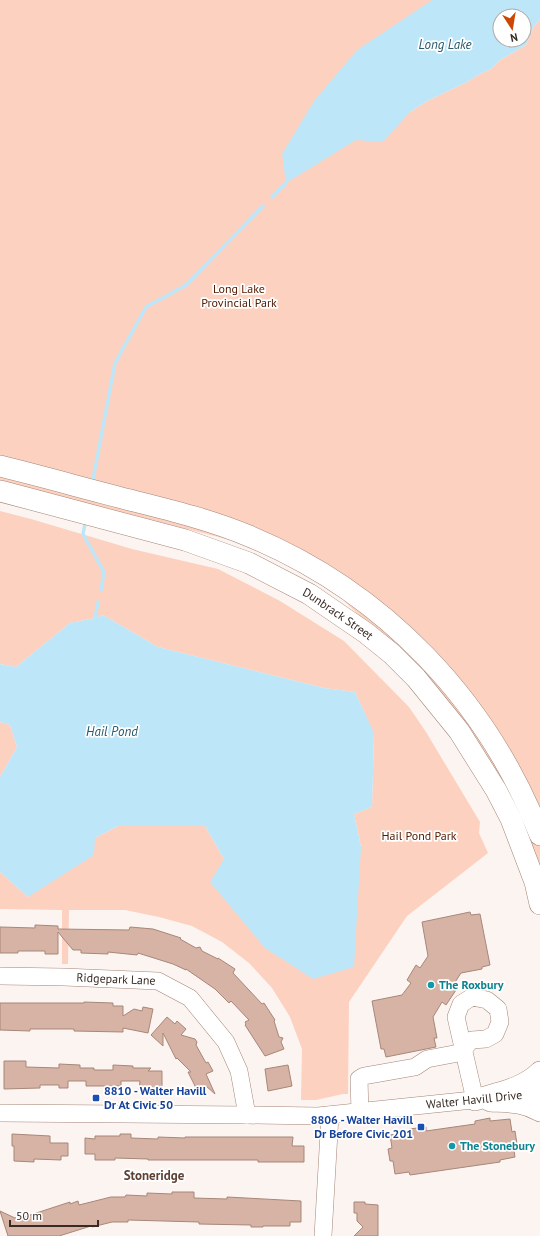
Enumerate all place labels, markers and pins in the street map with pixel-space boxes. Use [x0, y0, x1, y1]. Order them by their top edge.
place label: The Roxbury [439, 977, 504, 992]
marker: The Roxbury [426, 980, 436, 990]
place label: 8810 - Walter Havill Dr At Civic 50 [104, 1083, 207, 1112]
marker: 8810 - Walter Havill Dr At Civic 50 [91, 1093, 101, 1103]
place label: 8806 - Walter Havill Dr Before Civic 201 [311, 1112, 413, 1141]
marker: 8806 - Walter Havill Dr Before Civic 201 [416, 1122, 426, 1132]
place label: The Stonebury [460, 1138, 535, 1153]
marker: The Stonebury [447, 1141, 457, 1151]

